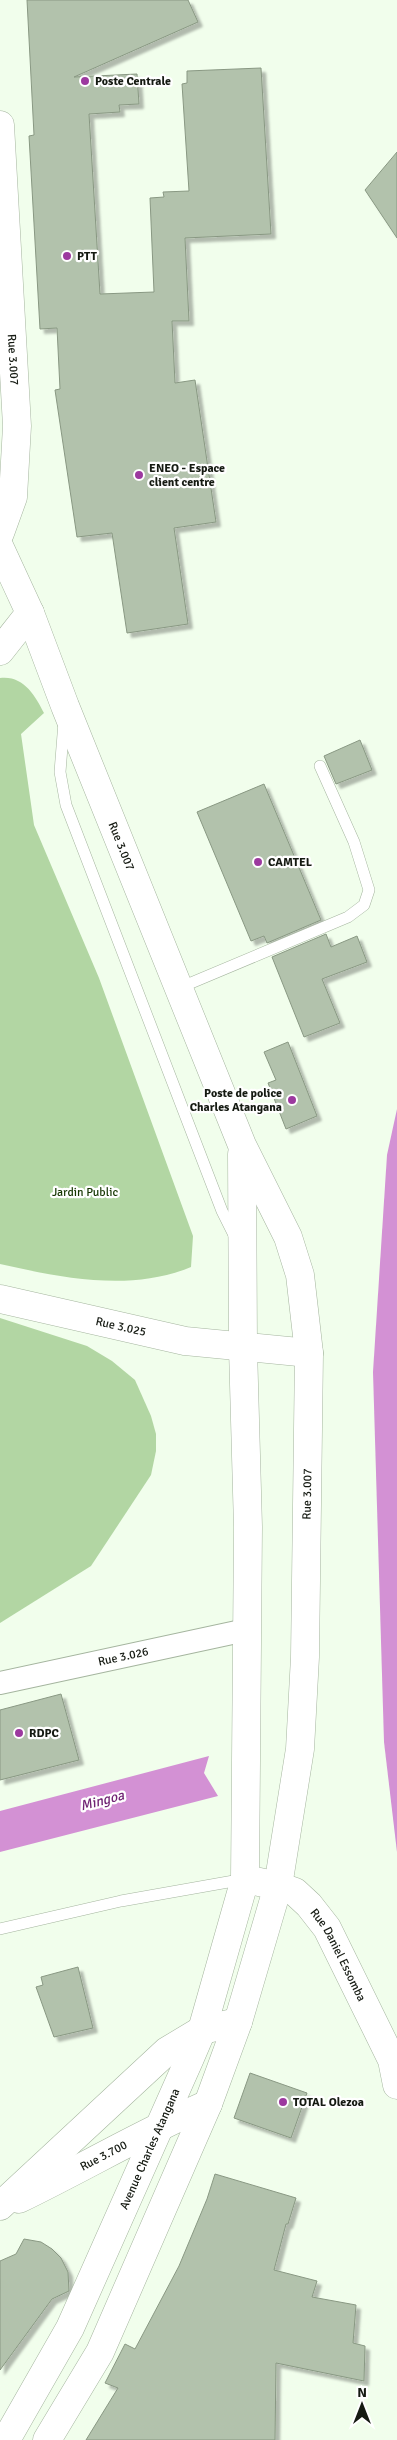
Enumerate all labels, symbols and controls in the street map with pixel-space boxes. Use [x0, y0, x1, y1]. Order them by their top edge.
place label: Poste Centrale [95, 74, 171, 89]
marker: Poste Centrale [79, 75, 91, 87]
place label: PTT [77, 249, 98, 264]
marker: PTT [61, 250, 73, 262]
street label: Rue 3.007 [4, 334, 22, 386]
place label: ENEO - Espace client centre [149, 461, 225, 490]
marker: ENEO - Espace client centre [133, 469, 145, 481]
street label: Rue 3.007 [104, 820, 138, 873]
place label: CAMTEL [268, 855, 313, 870]
marker: CAMTEL [252, 856, 264, 868]
place label: Poste de police Charles Atangana [190, 1086, 282, 1115]
marker: Poste de police Charles Atangana [286, 1094, 298, 1106]
park label: Jardin Public [52, 1185, 118, 1200]
street label: Rue 3.025 [94, 1314, 147, 1340]
street label: Rue 3.007 [300, 1468, 315, 1520]
street label: Rue 3.026 [97, 1644, 150, 1670]
place label: RDPC [29, 1726, 59, 1741]
marker: RDPC [13, 1727, 25, 1739]
water label: Mingoa [78, 1786, 127, 1814]
street label: Rue Daniel Essomba [307, 1906, 369, 2004]
street label: Avenue Charles Atangana [117, 2086, 184, 2212]
place label: TOTAL Olezoa [293, 2095, 364, 2110]
marker: TOTAL Olezoa [277, 2096, 289, 2108]
street label: Rue 3.700 [78, 2138, 130, 2175]
north arrow [337, 2380, 387, 2430]
text: N [357, 2384, 367, 2401]

